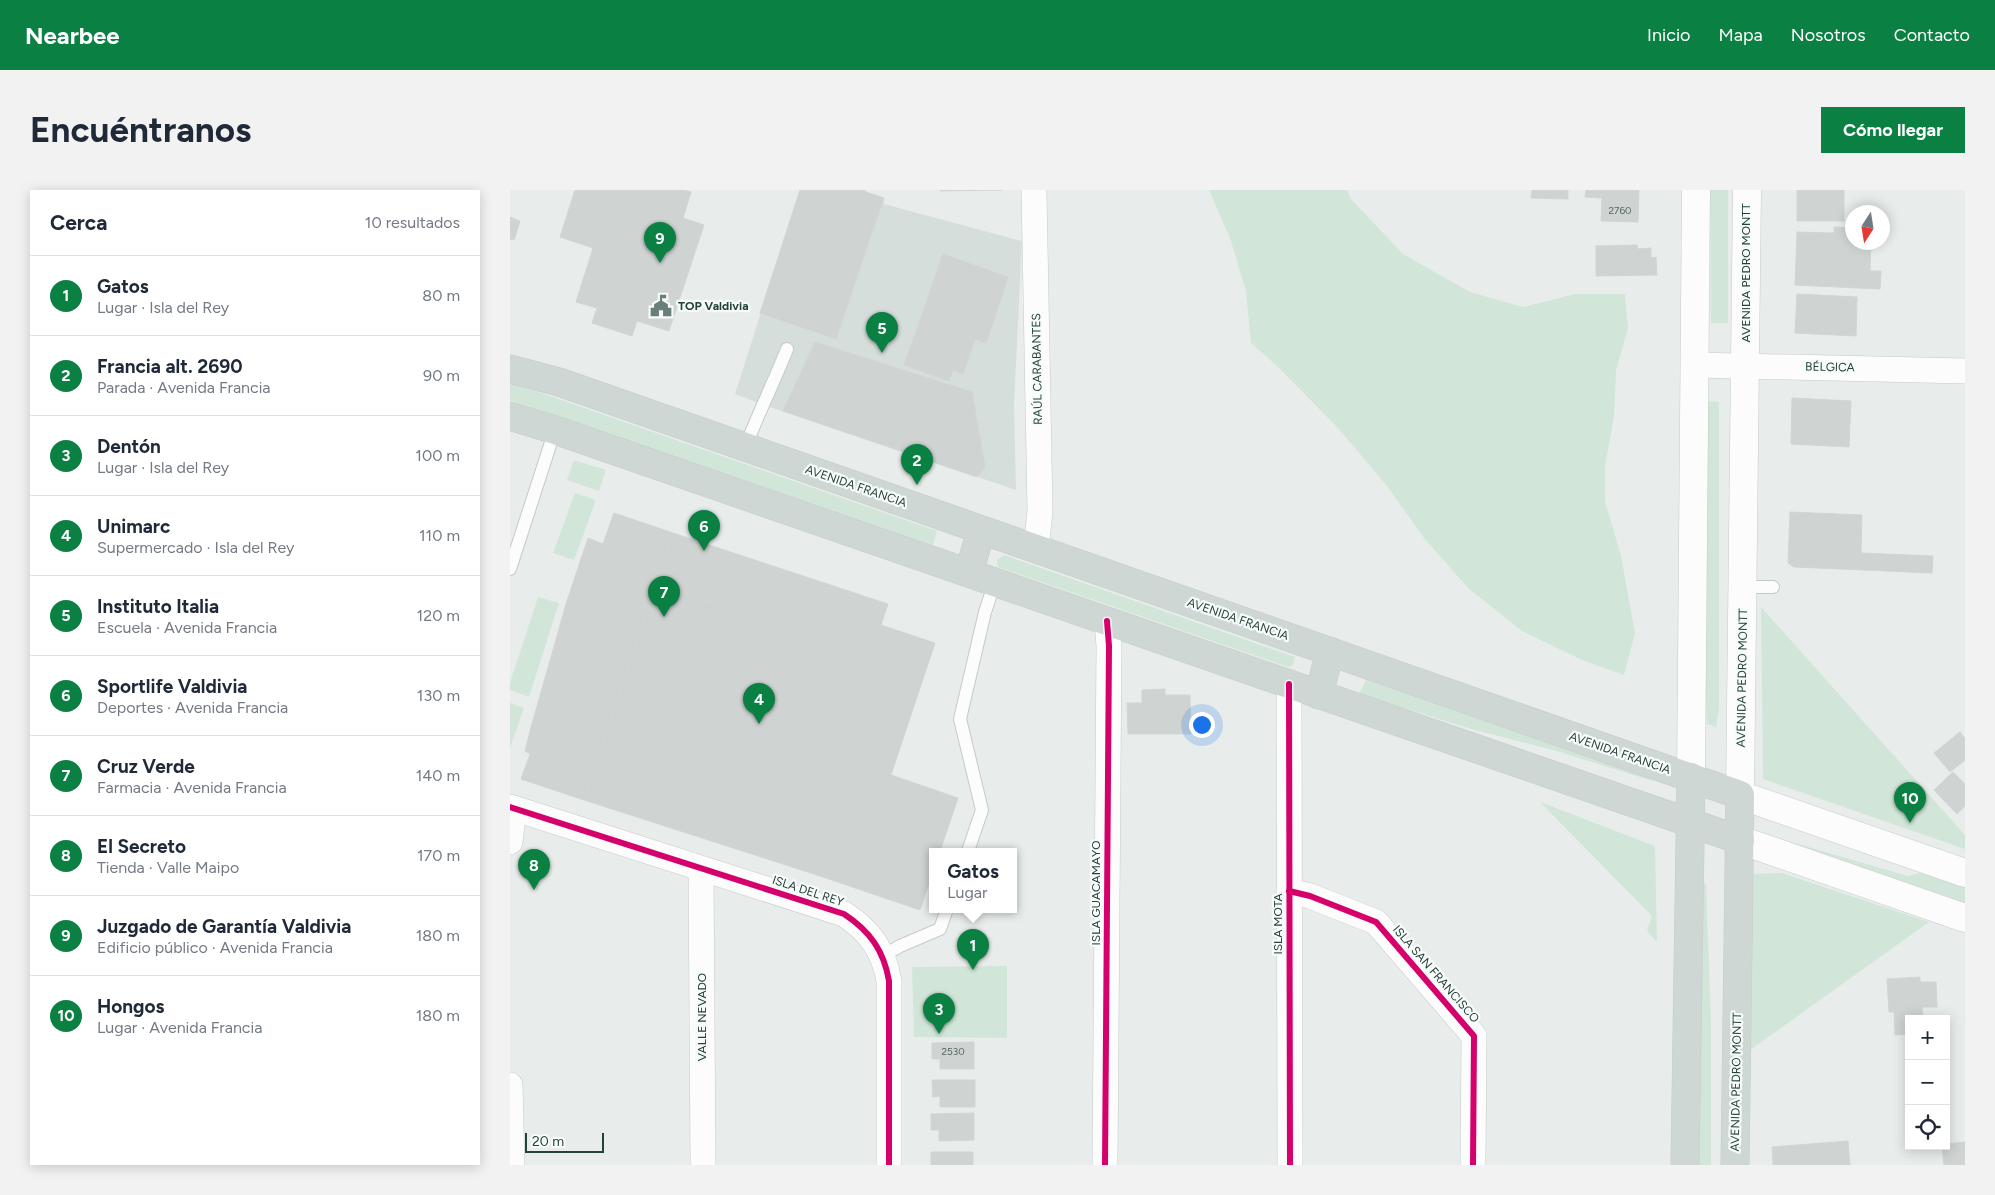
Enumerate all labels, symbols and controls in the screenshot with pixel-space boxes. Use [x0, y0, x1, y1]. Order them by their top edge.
text: Nearbee [25, 21, 120, 50]
text: Inicio [1647, 24, 1691, 46]
text: Mapa [1719, 24, 1763, 46]
text: Nosotros [1791, 24, 1866, 46]
text: Contacto [1894, 24, 1970, 46]
button: Cómo llegar [1821, 107, 1965, 153]
text: Encuéntranos [30, 109, 251, 151]
street label: AVENIDA PEDRO MONTT [1739, 203, 1753, 343]
house number: 2760 [1608, 204, 1632, 217]
north arrow [1845, 205, 1890, 250]
text: Cerca [50, 210, 107, 235]
text: 10 resultados [365, 213, 460, 232]
pin: 9 [644, 222, 676, 263]
text: Gatos [97, 275, 149, 298]
text: 1 [63, 286, 69, 305]
text: 80 m [422, 286, 460, 305]
public building icon: TOP Valdivia [648, 293, 674, 319]
text: Lugar · Isla del Rey [97, 298, 229, 317]
place label: TOP Valdivia [678, 299, 749, 313]
pin: 5 [866, 312, 898, 353]
street label: RAÚL CARABANTES [1029, 313, 1045, 425]
text: Francia alt. 2690 [97, 355, 242, 378]
street label: BÉLGICA [1805, 360, 1855, 374]
text: 2 [61, 366, 71, 385]
text: 90 m [423, 366, 460, 385]
text: Parada · Avenida Francia [97, 378, 271, 397]
text: Dentón [97, 435, 161, 458]
pin: 2 [901, 444, 933, 485]
text: 3 [62, 446, 70, 465]
text: 100 m [415, 446, 460, 465]
text: Lugar · Isla del Rey [97, 458, 229, 477]
street label: AVENIDA FRANCIA [803, 462, 909, 510]
pin: 6 [688, 510, 720, 551]
text: Unimarc [97, 515, 170, 538]
text: 4 [61, 526, 71, 545]
text: 110 m [419, 526, 460, 545]
text: Supermercado · Isla del Rey [97, 538, 295, 557]
pin: 7 [648, 576, 680, 617]
text: Instituto Italia [97, 595, 219, 618]
street label: AVENIDA FRANCIA [1185, 595, 1291, 643]
text: 5 [61, 606, 71, 625]
text: 120 m [417, 606, 460, 625]
street label: AVENIDA PEDRO MONTT [1734, 608, 1750, 748]
text: Escuela · Avenida Francia [97, 618, 277, 637]
text: Sportlife Valdivia [97, 675, 247, 698]
pin: 4 [743, 683, 775, 724]
text: 6 [61, 686, 71, 705]
text: 130 m [417, 686, 460, 705]
text: Deportes · Avenida Francia [97, 698, 288, 717]
your location [1189, 712, 1215, 738]
street label: AVENIDA FRANCIA [1567, 729, 1673, 777]
text: Cruz Verde [97, 755, 195, 778]
text: 7 [62, 766, 70, 785]
text: 140 m [416, 766, 460, 785]
text: Farmacia · Avenida Francia [97, 778, 287, 797]
pin: 10 [1894, 782, 1926, 823]
text: El Secreto [97, 835, 186, 858]
street label: ISLA GUACAMAYO [1089, 841, 1103, 945]
text: 8 [61, 846, 71, 865]
text: 170 m [417, 846, 460, 865]
popup [929, 848, 1017, 913]
pin: 8 [518, 849, 550, 890]
text: Tienda · Valle Maipo [97, 858, 239, 877]
text: Gatos [947, 860, 999, 883]
street label: ISLA DEL REY [770, 873, 846, 909]
text: Lugar [947, 883, 987, 902]
street label: ISLA MOTA [1271, 893, 1285, 955]
text: Juzgado de Garantía Valdivia [97, 915, 351, 938]
street label: ISLA SAN FRANCISCO [1390, 922, 1482, 1026]
text: 9 [61, 926, 71, 945]
text: 180 m [416, 926, 460, 945]
pin: 1 [957, 929, 989, 970]
text: Edificio público · Avenida Francia [97, 938, 333, 957]
street label: VALLE NEVADO [695, 973, 709, 1061]
pin: 3 [923, 993, 955, 1034]
text: Hongos [97, 995, 164, 1018]
text: 10 [57, 1006, 75, 1025]
text: 180 m [416, 1006, 460, 1025]
street label: AVENIDA PEDRO MONTT [1728, 1012, 1744, 1152]
map controls [1905, 1015, 1950, 1150]
button: + [1905, 1015, 1950, 1060]
text: Lugar · Avenida Francia [97, 1018, 262, 1037]
house number: 2530 [941, 1045, 965, 1058]
button: − [1905, 1060, 1950, 1105]
button: locate [1905, 1105, 1950, 1150]
scale bar [525, 1130, 604, 1153]
text: 20 m [532, 1133, 564, 1150]

